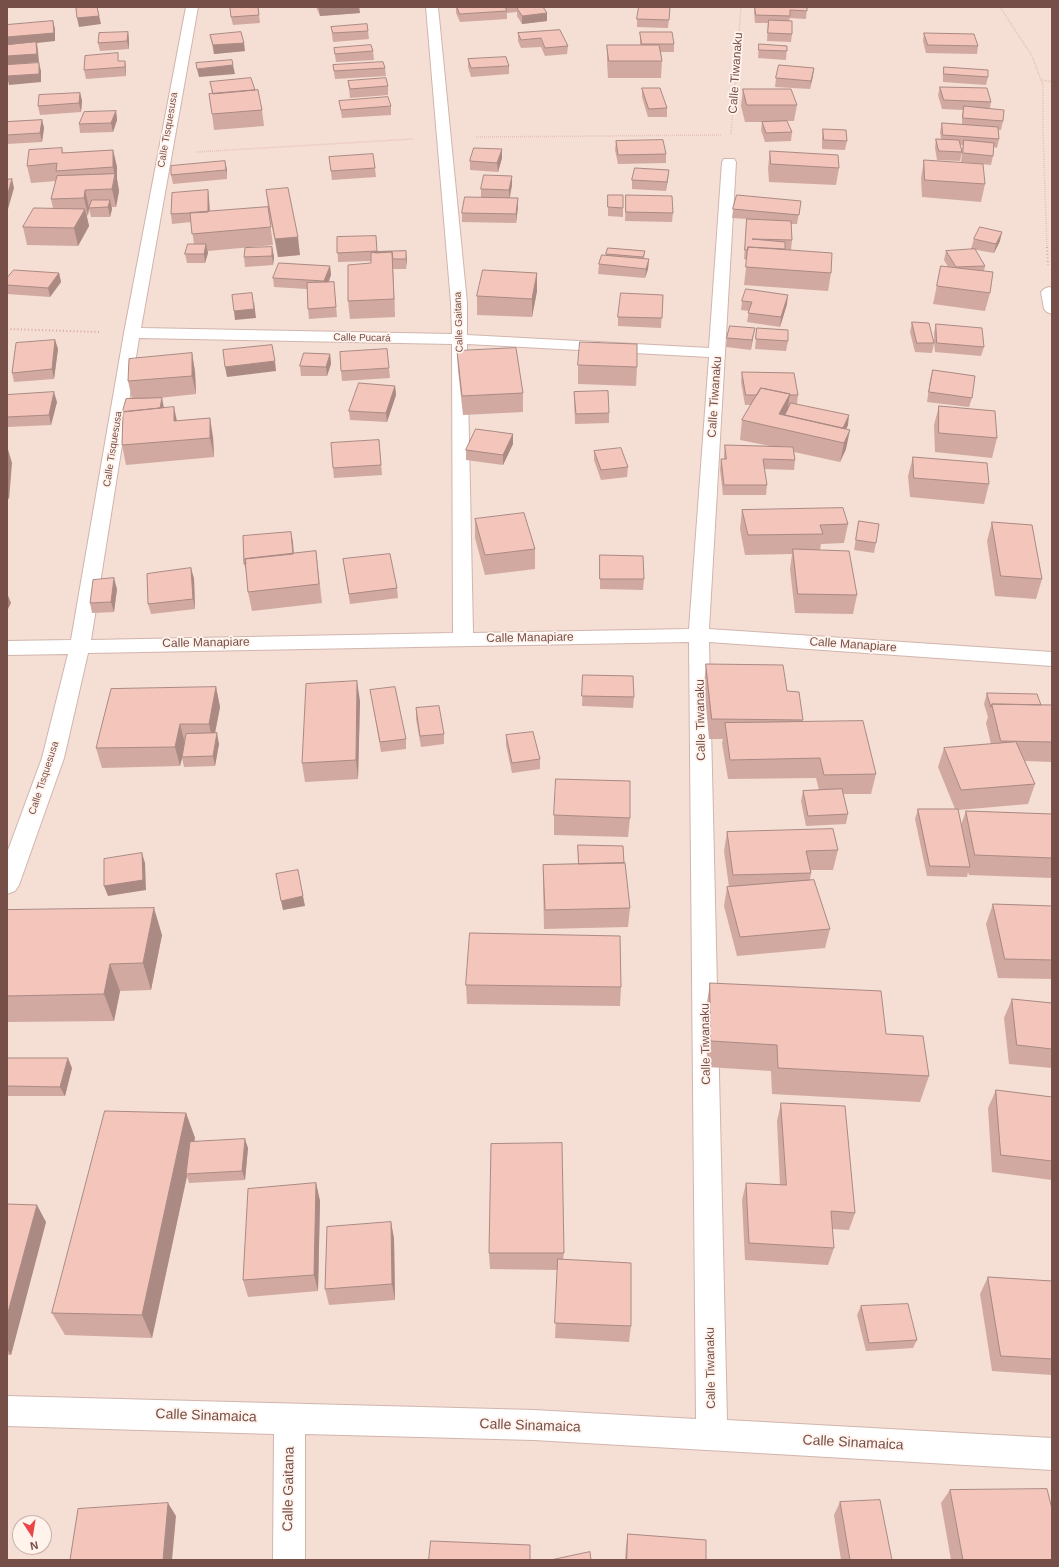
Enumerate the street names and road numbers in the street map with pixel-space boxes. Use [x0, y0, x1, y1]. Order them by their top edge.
street label: Calle Tiwanaku [726, 32, 746, 114]
street label: Calle Tisquesusa [155, 91, 181, 169]
street label: Calle Gaitana [452, 292, 466, 352]
street label: Calle Pucará [333, 332, 391, 344]
street label: Calle Tiwanaku [705, 356, 725, 438]
street label: Calle Tisquesusa [101, 410, 125, 488]
street label: Calle Manapiare [486, 630, 574, 646]
street label: Calle Manapiare [162, 635, 250, 651]
street label: Calle Manapiare [809, 635, 897, 655]
street label: Calle Tiwanaku [693, 679, 709, 761]
street label: Calle Tisquesusa [26, 740, 62, 816]
street label: Calle Tiwanaku [698, 1003, 714, 1085]
street label: Calle Tiwanaku [703, 1327, 719, 1409]
street label: Calle Sinamaica [155, 1406, 257, 1426]
street label: Calle Sinamaica [479, 1416, 581, 1436]
street label: Calle Sinamaica [802, 1432, 904, 1454]
street label: Calle Gaitana [280, 1446, 298, 1532]

